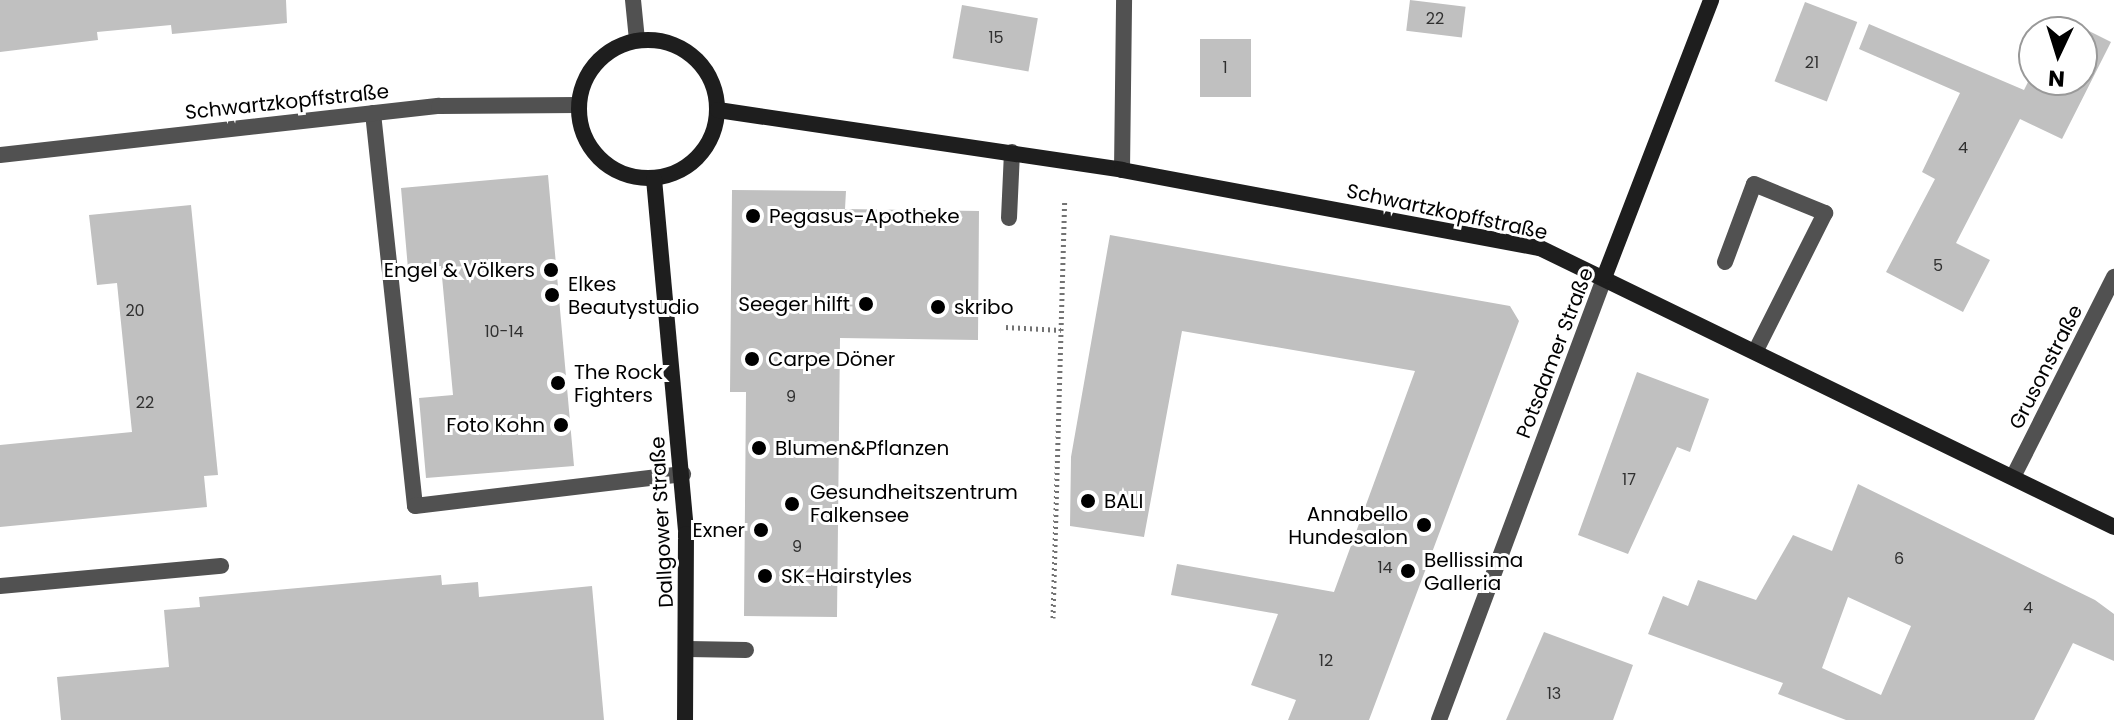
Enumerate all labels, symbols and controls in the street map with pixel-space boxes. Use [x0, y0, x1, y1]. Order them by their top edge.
house number: 22 [1426, 9, 1444, 29]
north arrow [2018, 16, 2098, 96]
house number: 15 [988, 28, 1004, 48]
house number: 21 [1805, 53, 1819, 73]
house number: 1 [1222, 58, 1228, 78]
text: N [2047, 62, 2066, 94]
street label: Schwartzkopffstraße [184, 79, 390, 125]
house number: 4 [1958, 138, 1968, 158]
street label: Schwartzkopffstraße [1344, 179, 1550, 245]
place label: Pegasus-Apotheke [769, 204, 960, 228]
marker: Pegasus-Apotheke [744, 207, 762, 225]
house number: 5 [1933, 256, 1943, 276]
place label: Engel & Völkers [384, 258, 535, 282]
marker: Engel & Völkers [542, 261, 560, 279]
street label: Potsdamer Straße [1511, 264, 1599, 442]
place label: Elkes Beautystudio [568, 272, 699, 319]
marker: Elkes Beautystudio [543, 286, 561, 304]
place label: Seeger hilft [738, 292, 850, 316]
marker: Seeger hilft [857, 295, 875, 313]
place label: skribo [954, 295, 1013, 319]
marker: skribo [929, 298, 947, 316]
house number: 20 [125, 301, 145, 321]
street label: Grusonstraße [2004, 301, 2088, 433]
house number: 10-14 [484, 322, 524, 342]
place label: Carpe Döner [768, 347, 895, 371]
marker: Carpe Döner [743, 350, 761, 368]
place label: The Rock Fighters [574, 360, 663, 407]
marker: The Rock Fighters [549, 374, 567, 392]
house number: 9 [786, 387, 796, 407]
house number: 22 [136, 393, 154, 413]
place label: Foto Kohn [446, 413, 545, 437]
marker: Foto Kohn [552, 416, 570, 434]
street label: Dallgower Straße [646, 436, 678, 608]
place label: Blumen&Pflanzen [775, 436, 949, 460]
marker: Blumen&Pflanzen [750, 439, 768, 457]
house number: 17 [1622, 470, 1636, 490]
place label: Gesundheitszentrum Falkensee [810, 480, 1018, 527]
place label: BALI [1104, 489, 1143, 513]
marker: BALI [1079, 492, 1097, 510]
marker: Gesundheitszentrum Falkensee [781, 493, 803, 515]
place label: Annabello Hundesalon [1288, 502, 1408, 549]
marker: Annabello Hundesalon [1415, 516, 1433, 534]
place label: Exner [693, 518, 745, 542]
marker: Exner [752, 521, 770, 539]
house number: 9 [792, 537, 802, 557]
place label: Bellissima Galleria [1424, 548, 1523, 595]
house number: 6 [1894, 549, 1904, 569]
house number: 14 [1377, 558, 1393, 578]
marker: Bellissima Galleria [1399, 562, 1417, 580]
place label: SK-Hairstyles [781, 564, 912, 588]
marker: SK-Hairstyles [756, 567, 774, 585]
house number: 4 [2023, 598, 2033, 618]
house number: 12 [1319, 651, 1333, 671]
house number: 13 [1547, 684, 1561, 704]

